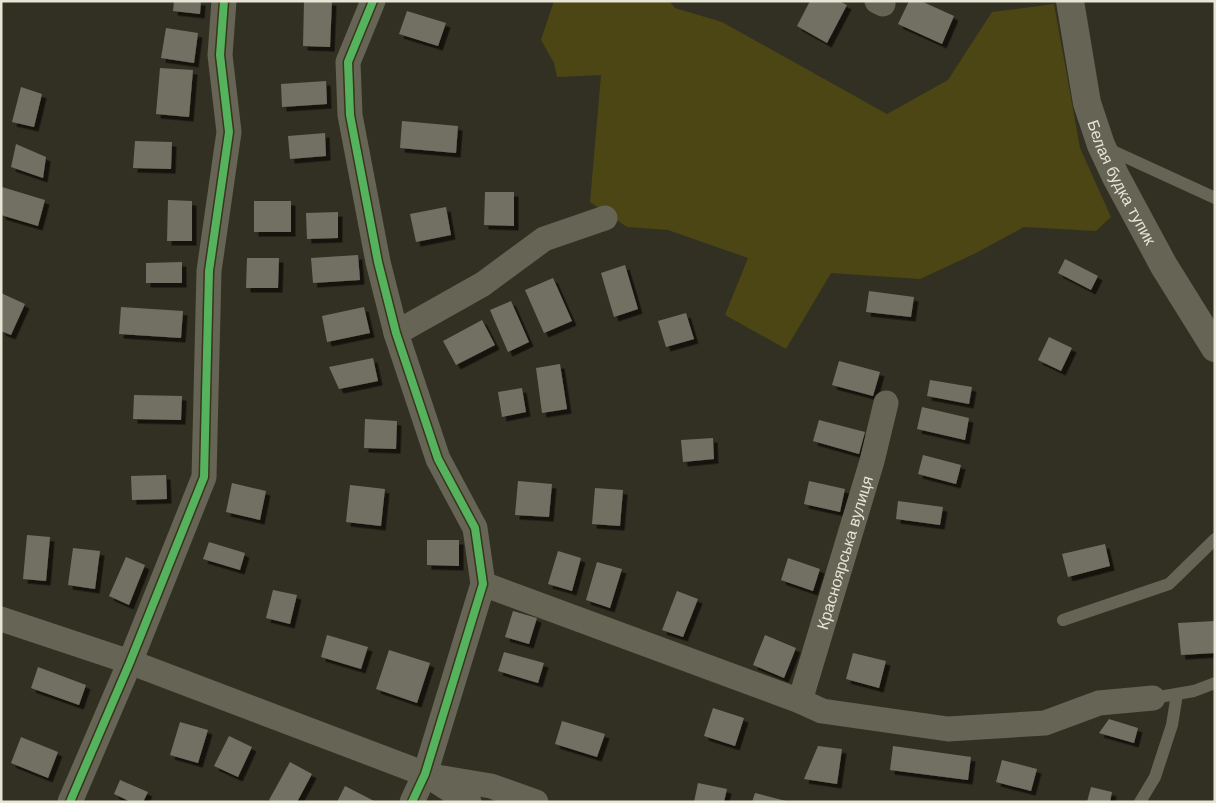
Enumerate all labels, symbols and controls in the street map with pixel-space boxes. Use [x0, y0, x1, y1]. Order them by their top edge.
street label: Белая будка тупик [1084, 118, 1159, 248]
street label: Красноярська вулиця [814, 474, 876, 631]

